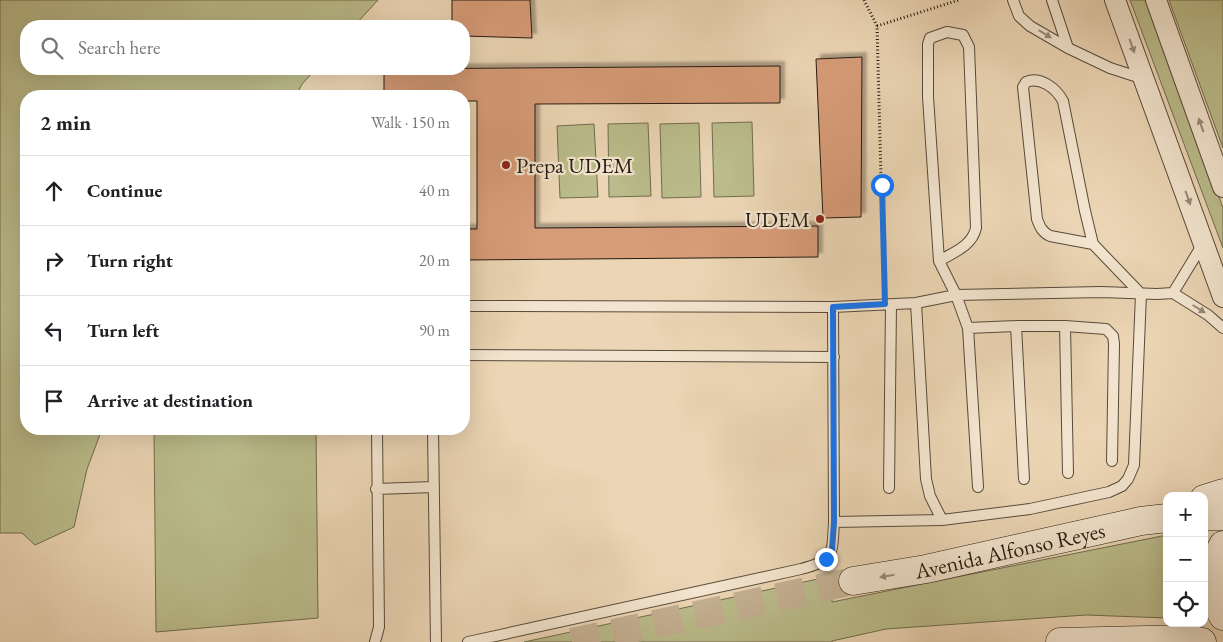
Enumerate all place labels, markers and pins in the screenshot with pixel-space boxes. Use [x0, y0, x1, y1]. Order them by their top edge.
place label: Prepa UDEM [516, 151, 633, 180]
marker: Prepa UDEM [500, 159, 512, 171]
place label: UDEM [745, 205, 810, 234]
marker: UDEM [814, 213, 826, 225]

